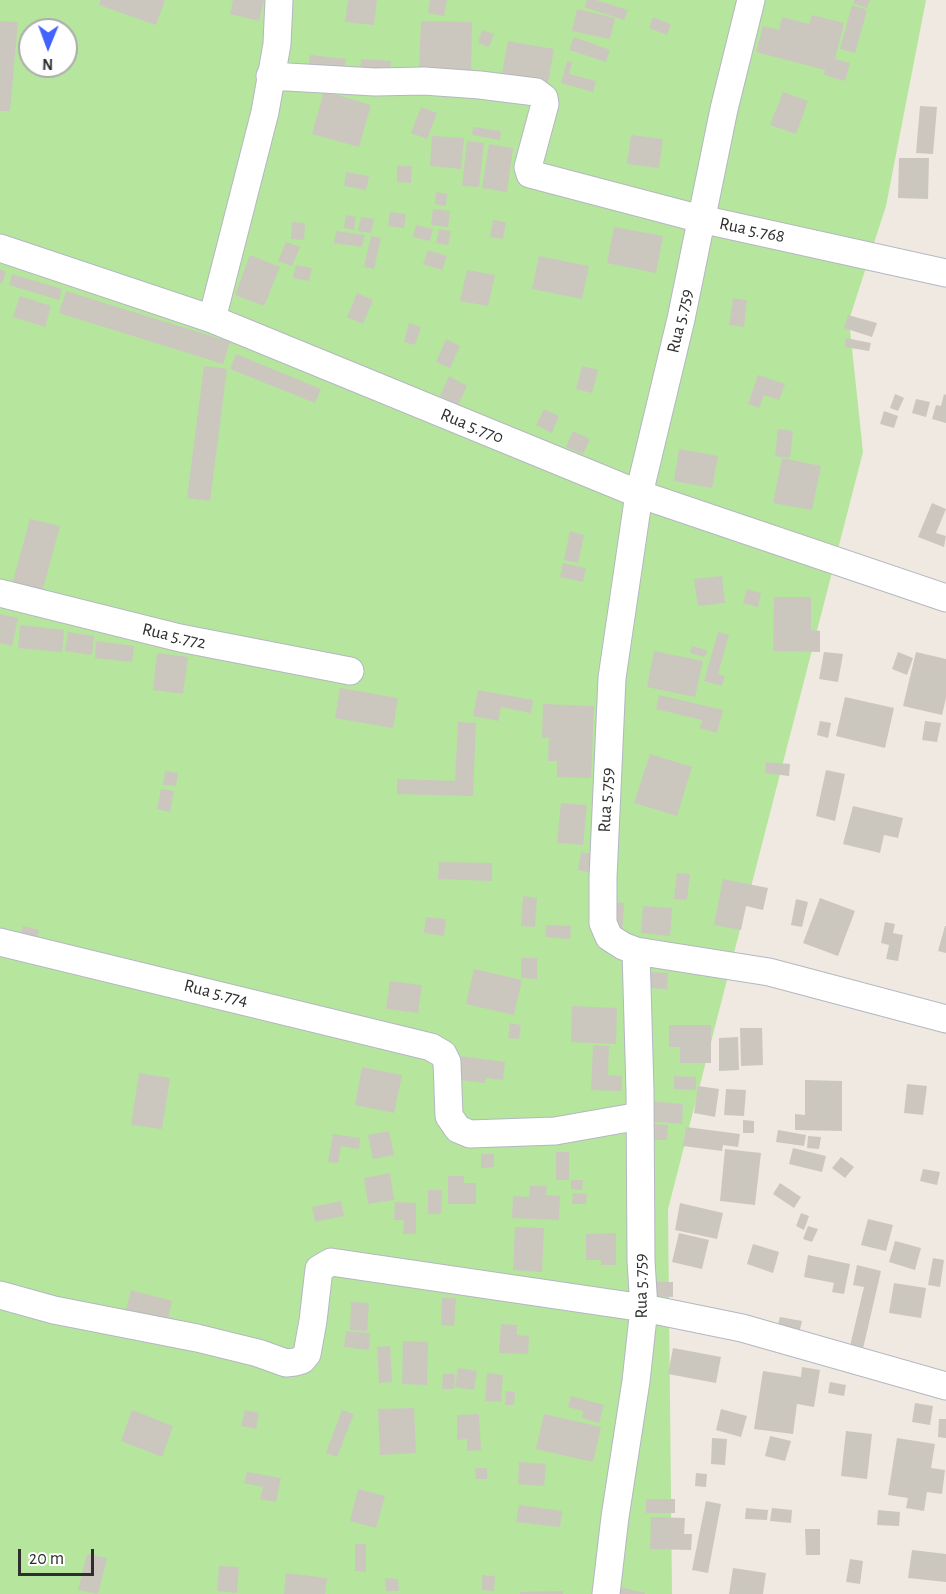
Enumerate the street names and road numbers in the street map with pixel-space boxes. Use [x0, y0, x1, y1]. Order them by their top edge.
street label: Rua 5.768 [717, 213, 787, 247]
street label: Rua 5.759 [662, 287, 698, 355]
street label: Rua 5.770 [437, 404, 507, 448]
street label: Rua 5.772 [140, 618, 208, 654]
street label: Rua 5.759 [594, 767, 618, 833]
street label: Rua 5.774 [182, 975, 250, 1011]
street label: Rua 5.759 [630, 1253, 652, 1319]

